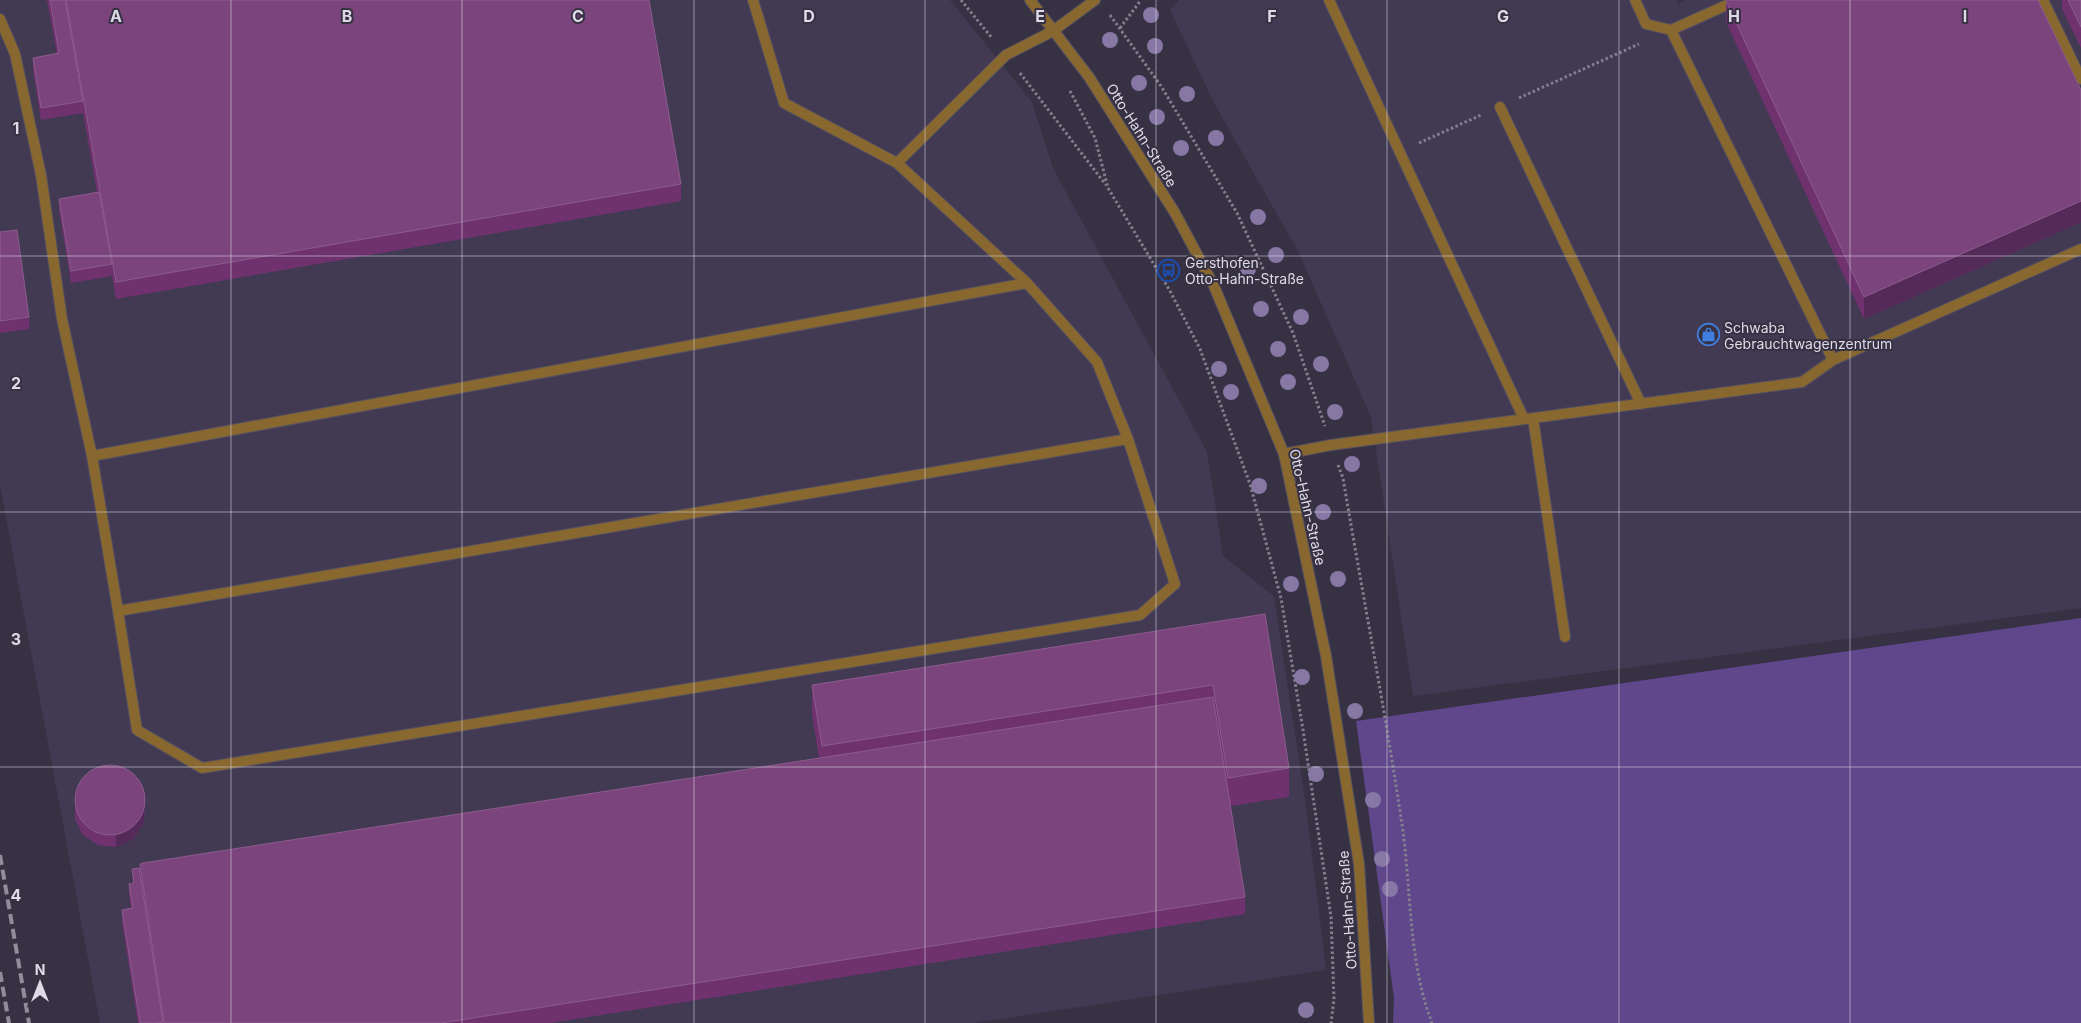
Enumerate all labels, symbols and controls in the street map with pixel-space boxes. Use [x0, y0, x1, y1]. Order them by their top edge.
text: A [110, 6, 122, 26]
text: B [342, 6, 352, 26]
text: C [572, 6, 584, 26]
text: D [803, 6, 815, 26]
text: E [1035, 6, 1045, 26]
text: F [1267, 6, 1277, 26]
text: G [1497, 6, 1509, 26]
text: H [1728, 6, 1740, 26]
text: I [1963, 6, 1967, 26]
street label: Otto-Hahn-Straße [1103, 80, 1181, 190]
text: 1 [13, 118, 19, 138]
place label: Gersthofen Otto-Hahn-Straße [1185, 254, 1304, 287]
bus stop icon: Gersthofen Otto-Hahn-Straße [1157, 258, 1181, 282]
place label: Schwaba Gebrauchtwagenzentrum [1724, 319, 1892, 352]
shop icon: Schwaba Gebrauchtwagenzentrum [1696, 323, 1720, 347]
text: 2 [11, 373, 21, 393]
street label: Otto-Hahn-Straße [1286, 447, 1330, 567]
text: 3 [11, 629, 21, 649]
street label: Otto-Hahn-Straße [1334, 850, 1360, 970]
text: 4 [11, 885, 22, 905]
north arrow [15, 958, 65, 1008]
text: N [35, 961, 45, 978]

